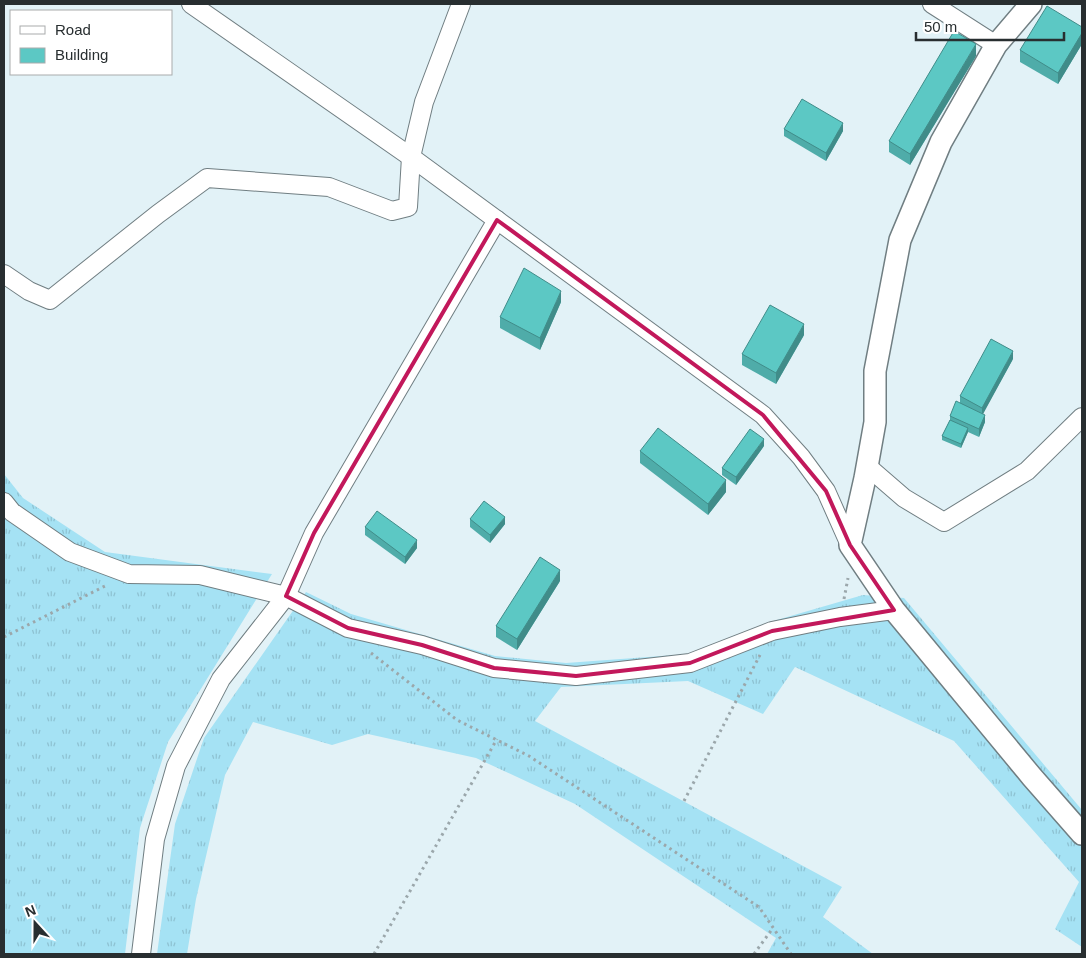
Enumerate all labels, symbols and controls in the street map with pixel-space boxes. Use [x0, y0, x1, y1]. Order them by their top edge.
legend [10, 10, 172, 75]
scale bar [916, 10, 1064, 42]
text: 50 m [924, 18, 957, 35]
text: Road [55, 21, 91, 38]
text: Building [55, 46, 108, 63]
north arrow [10, 898, 60, 948]
text: N [23, 902, 38, 920]

